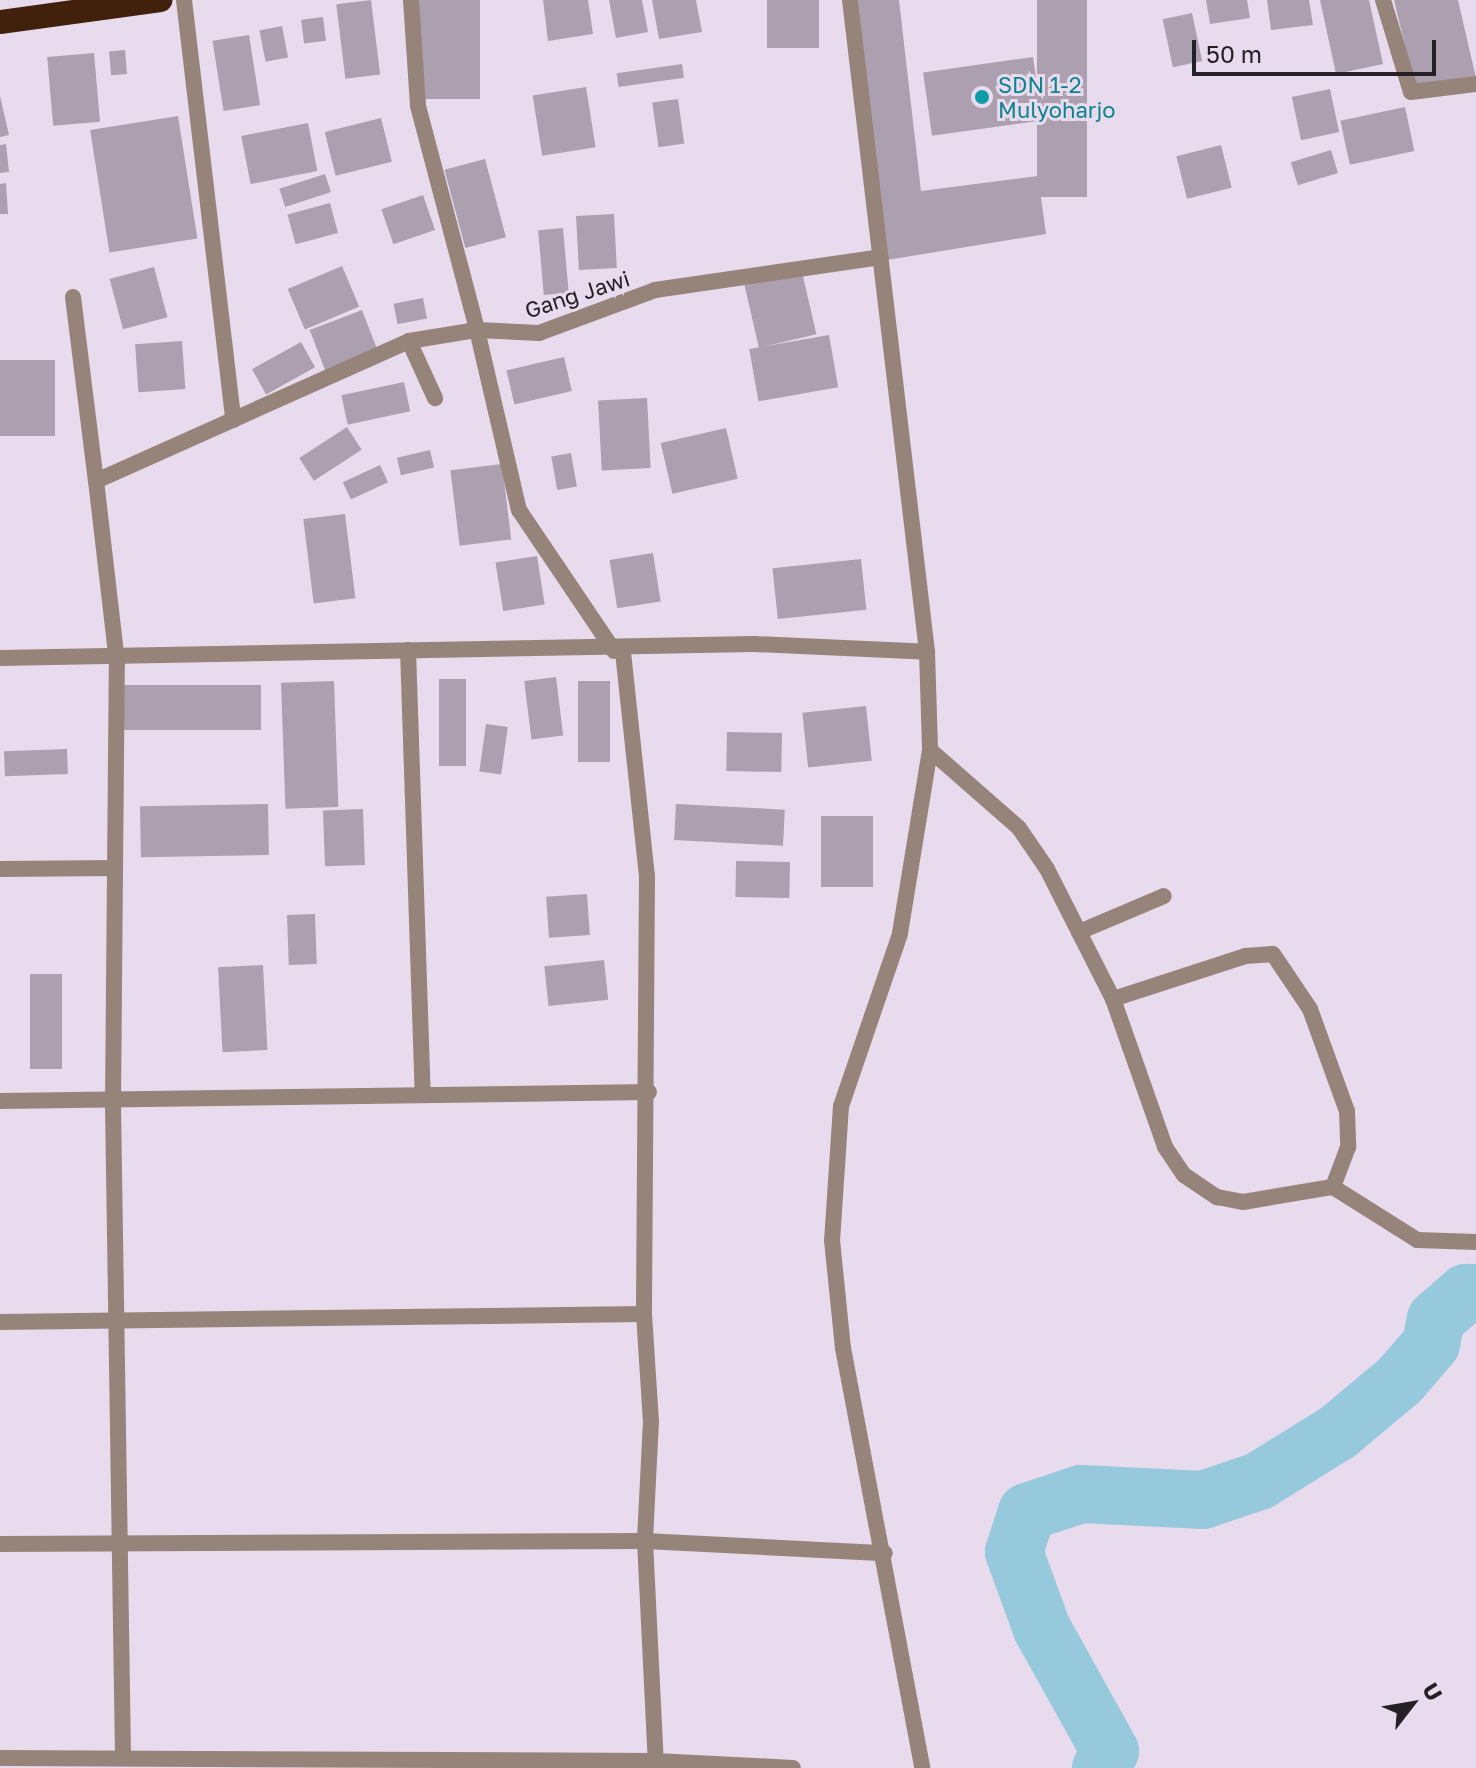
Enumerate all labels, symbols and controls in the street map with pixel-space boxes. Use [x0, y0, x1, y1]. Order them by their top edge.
scale bar [1196, 24, 1440, 74]
text: 50 m [1206, 39, 1262, 68]
place label: SDN 1-2 Mulyoharjo [998, 71, 1116, 122]
marker: SDN 1-2 Mulyoharjo [973, 88, 991, 106]
street label: Gang Jawi [521, 265, 633, 323]
north arrow [1372, 1664, 1452, 1744]
text: U [1417, 1678, 1449, 1705]

